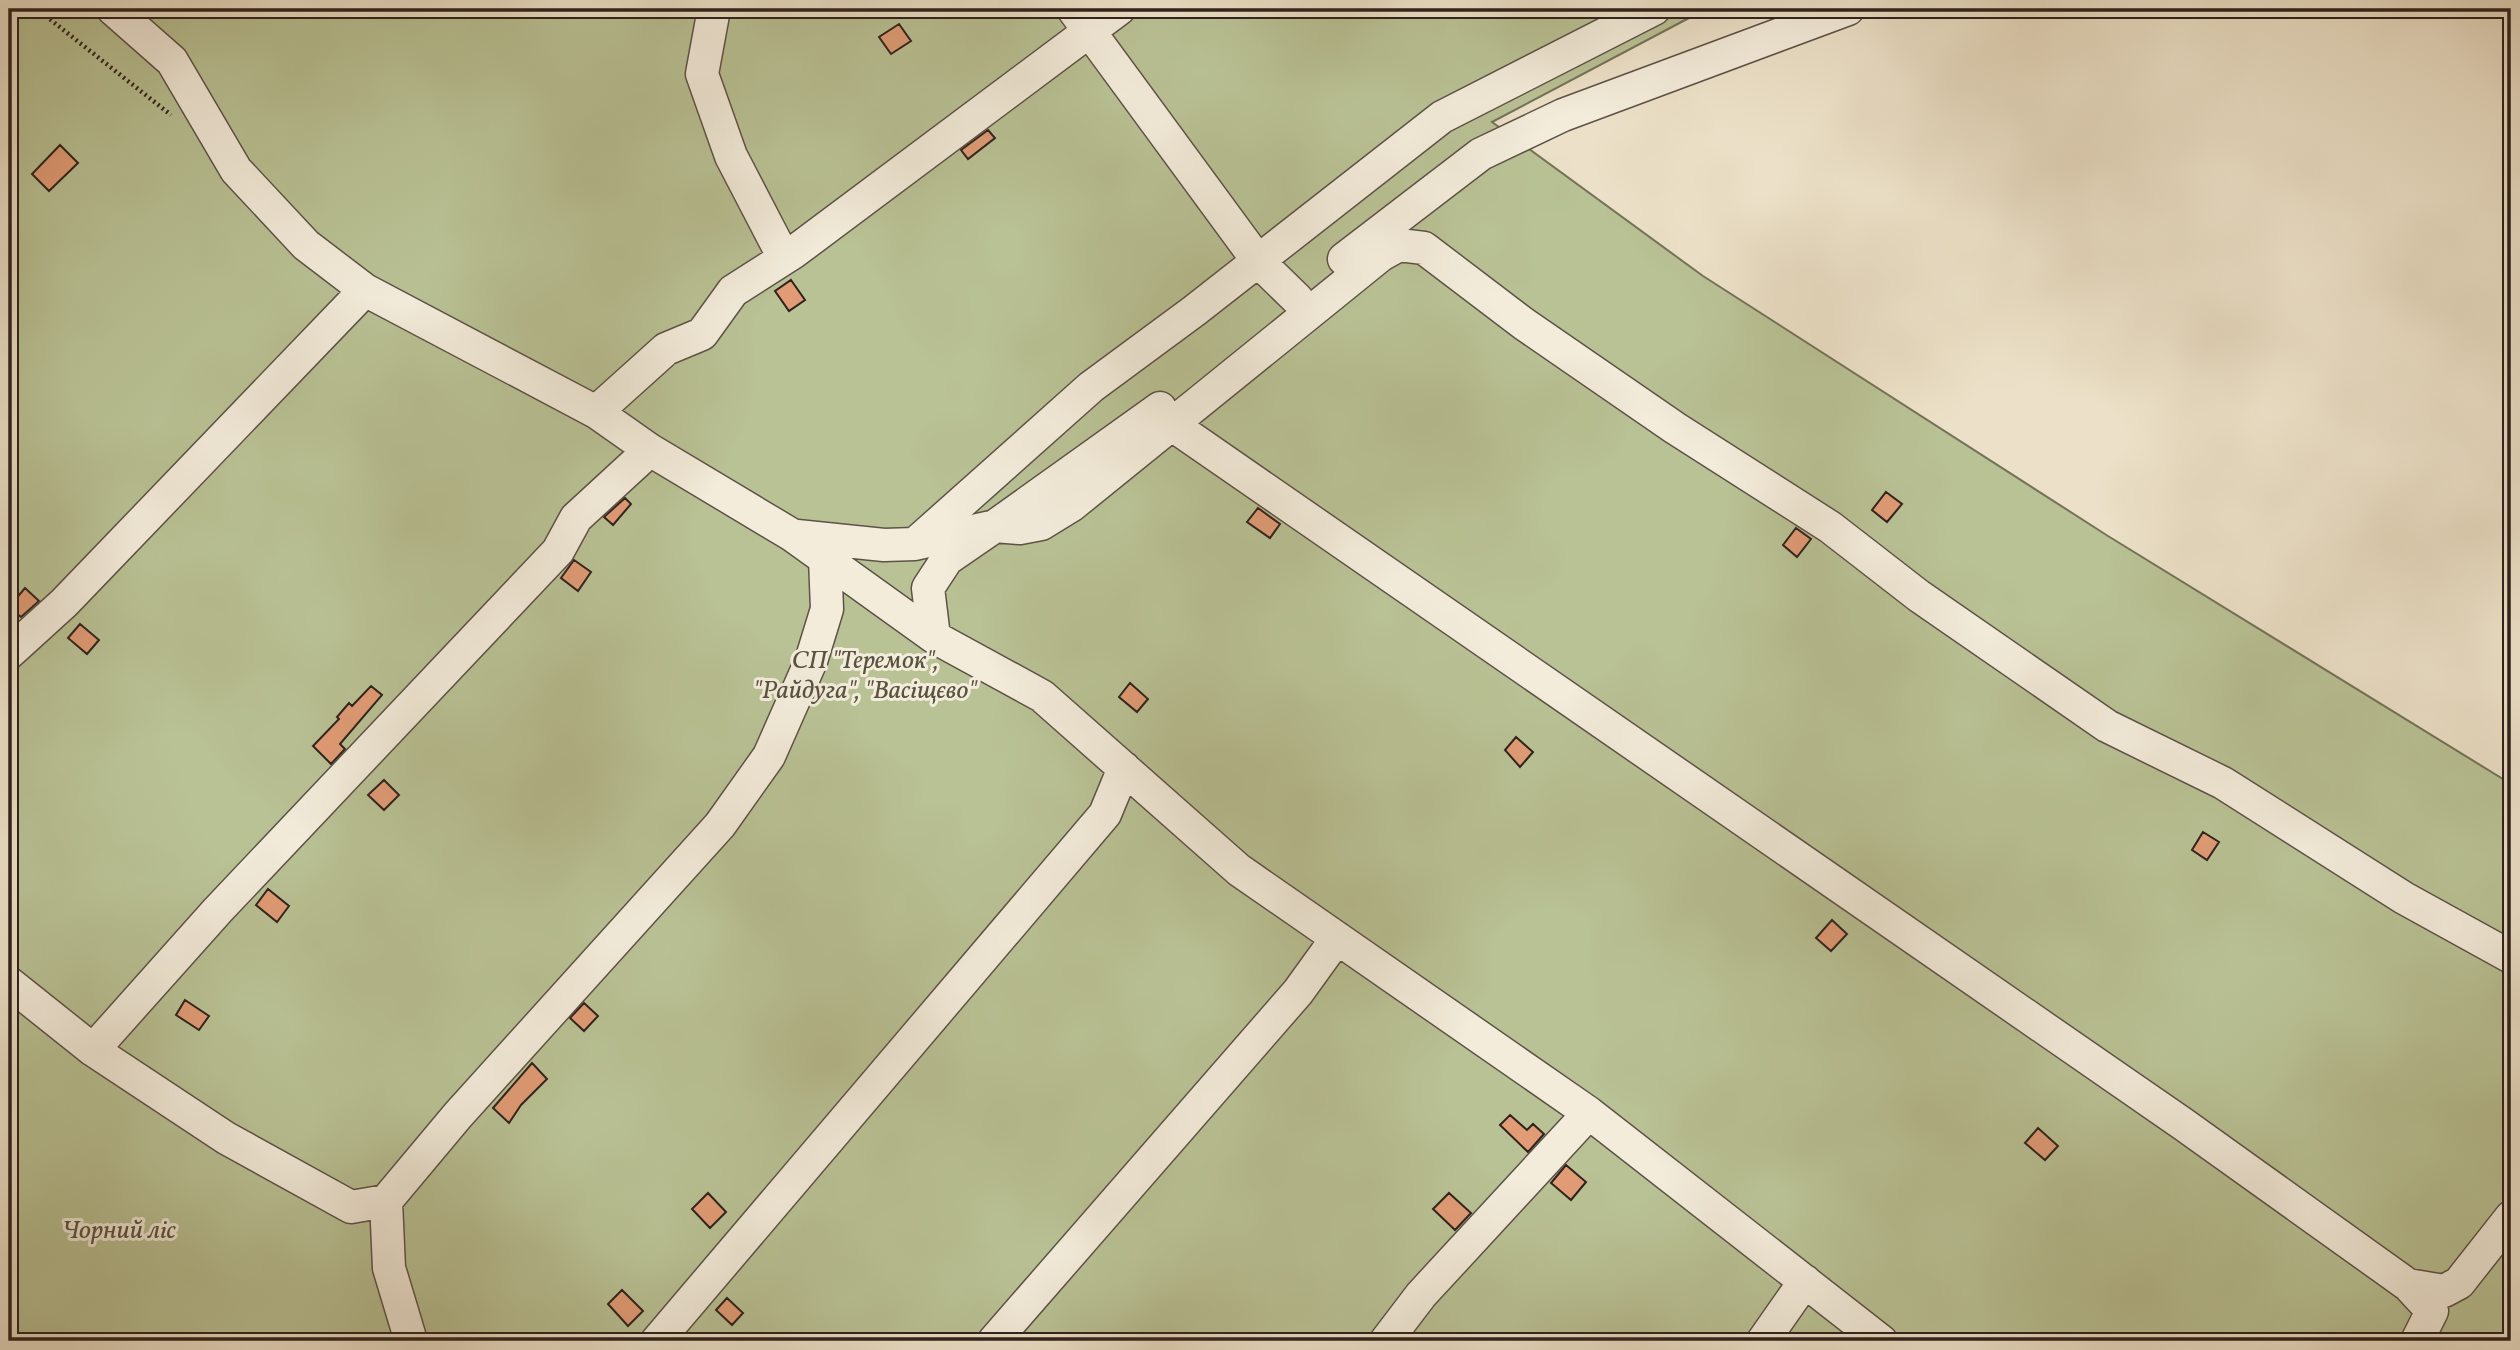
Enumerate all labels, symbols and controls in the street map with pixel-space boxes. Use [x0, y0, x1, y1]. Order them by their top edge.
park label: СП "Теремок", "Райдуга", "Васіщєво" [753, 643, 978, 709]
park label: Чорний ліс [62, 1213, 177, 1249]

